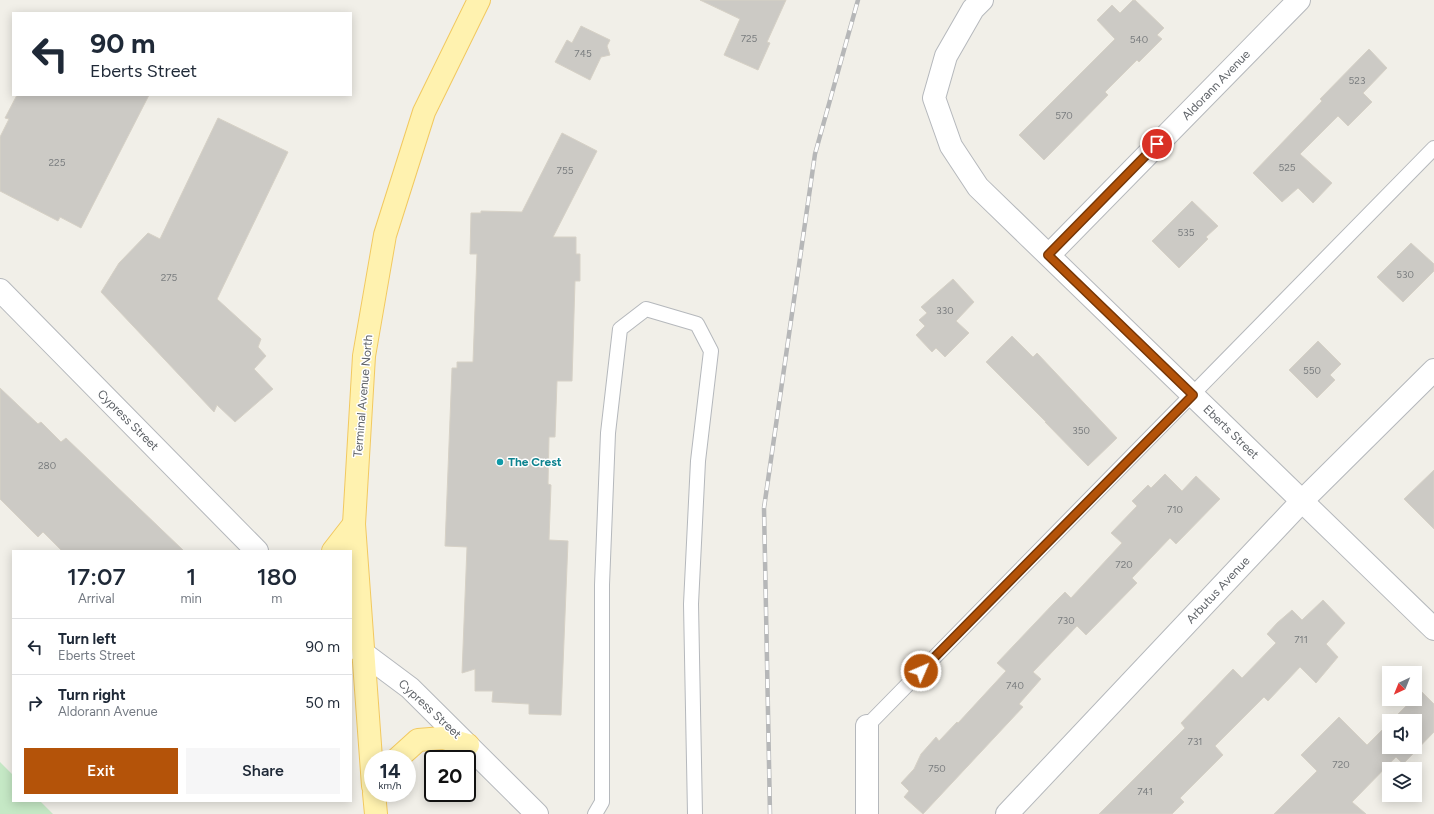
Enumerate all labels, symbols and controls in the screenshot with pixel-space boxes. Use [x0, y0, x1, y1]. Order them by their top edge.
text: 90 m [90, 26, 155, 60]
icon: left [24, 28, 76, 80]
house number: 725 [741, 32, 758, 45]
house number: 540 [1130, 33, 1148, 46]
house number: 745 [574, 47, 592, 60]
street label: Aldorann Avenue [1179, 47, 1253, 123]
text: Eberts Street [90, 60, 197, 82]
house number: 523 [1349, 74, 1365, 87]
house number: 570 [1055, 109, 1073, 122]
pin [1140, 127, 1174, 161]
icon: arrive [1146, 133, 1168, 155]
house number: 225 [49, 156, 66, 169]
house number: 525 [1278, 161, 1296, 174]
house number: 755 [557, 164, 574, 177]
house number: 535 [1178, 226, 1195, 239]
house number: 530 [1396, 268, 1414, 281]
house number: 275 [161, 271, 178, 284]
house number: 330 [936, 304, 954, 317]
street label: Terminal Avenue North [351, 334, 375, 458]
house number: 550 [1303, 364, 1321, 377]
street label: Cypress Street [95, 387, 162, 454]
street label: Eberts Street [1200, 402, 1262, 462]
house number: 350 [1072, 424, 1090, 437]
place label: The Crest [508, 455, 562, 469]
marker: The Crest [495, 457, 505, 467]
house number: 280 [38, 459, 56, 472]
house number: 710 [1167, 503, 1183, 516]
street label: Arbutus Avenue [1183, 553, 1253, 626]
house number: 720 [1115, 558, 1133, 571]
text: 17:07 [67, 562, 126, 591]
text: 1 [186, 562, 196, 591]
text: 180 [257, 562, 297, 591]
text: Arrival [78, 591, 115, 606]
text: min [180, 591, 202, 606]
text: m [271, 591, 282, 606]
house number: 730 [1057, 614, 1075, 627]
text: Turn left [58, 630, 116, 648]
house number: 711 [1294, 633, 1308, 646]
icon: left [24, 636, 46, 658]
text: 90 m [305, 638, 340, 656]
text: Eberts Street [58, 648, 135, 663]
position arrow [900, 650, 942, 692]
north arrow [1382, 666, 1422, 706]
map controls [1382, 666, 1422, 802]
street label: Cypress Street [396, 676, 465, 742]
house number: 740 [1006, 679, 1024, 692]
text: Turn right [58, 686, 126, 704]
icon: right [24, 692, 46, 714]
text: 50 m [305, 694, 340, 712]
text: Aldorann Avenue [58, 704, 158, 719]
button: sound [1382, 714, 1422, 754]
house number: 731 [1188, 735, 1202, 748]
button: Exit [24, 748, 178, 794]
button: Share [186, 748, 340, 794]
speed limit sign: 20 [424, 750, 476, 802]
house number: 720 [1332, 758, 1350, 771]
text: 14 [379, 759, 401, 783]
house number: 750 [928, 762, 946, 775]
button: layers [1382, 762, 1422, 802]
text: km/h [379, 779, 401, 792]
house number: 741 [1137, 785, 1153, 798]

